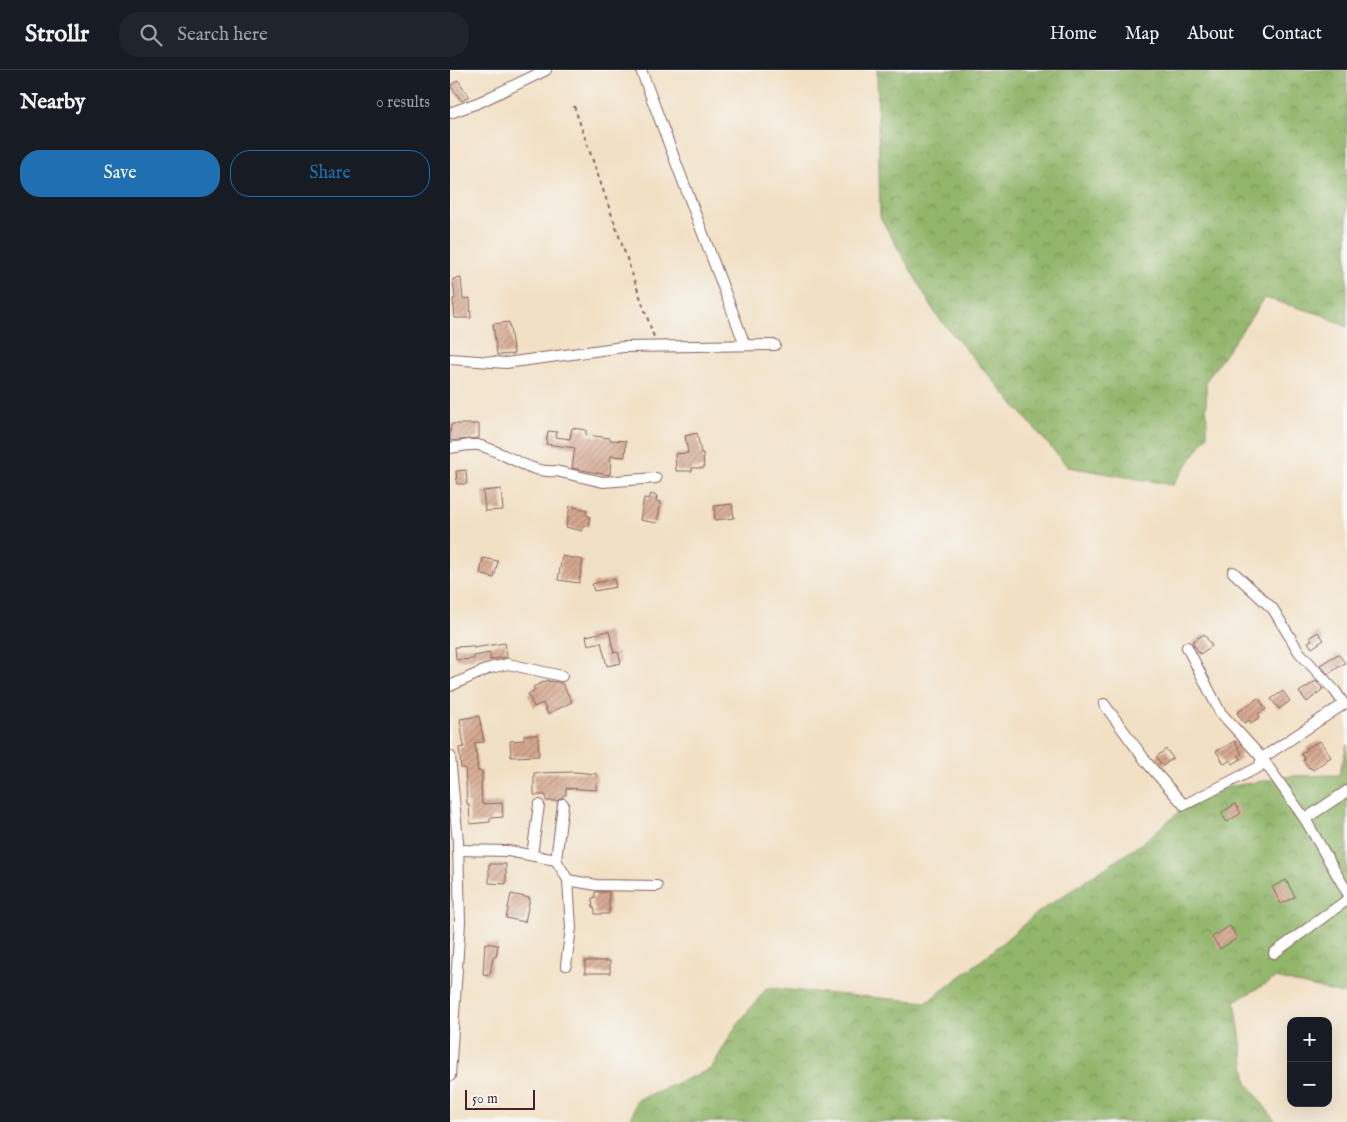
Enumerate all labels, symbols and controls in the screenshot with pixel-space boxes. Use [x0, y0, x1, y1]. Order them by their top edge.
search box [119, 12, 469, 57]
text: Strollr [25, 19, 89, 50]
icon: search [137, 21, 165, 49]
text: Search here [177, 23, 268, 47]
text: Home [1050, 23, 1097, 46]
text: Map [1125, 23, 1159, 46]
text: About [1187, 23, 1234, 46]
text: Contact [1262, 23, 1322, 46]
text: Nearby [20, 89, 85, 116]
text: 0 results [376, 93, 430, 113]
button: Save [20, 150, 220, 197]
button: Share [230, 150, 430, 197]
map controls [1287, 1017, 1332, 1107]
button: + [1287, 1017, 1332, 1062]
button: − [1287, 1062, 1332, 1107]
scale bar [465, 1087, 535, 1110]
text: 50 m [472, 1090, 498, 1108]

